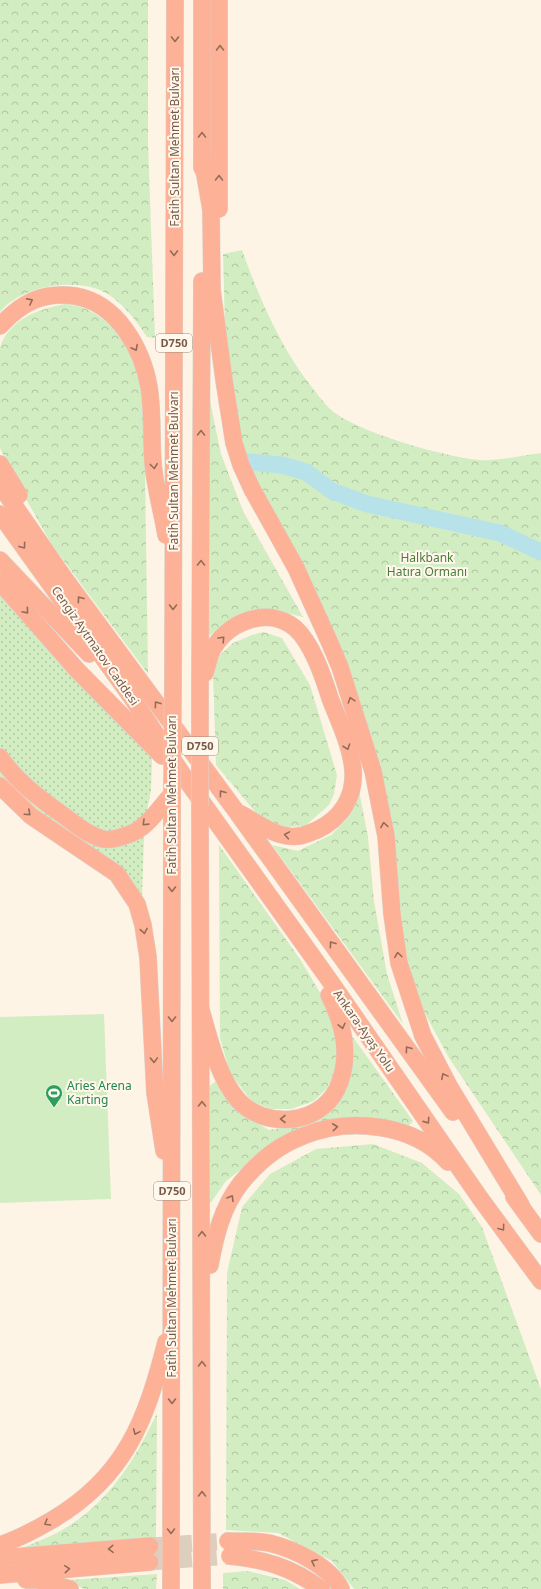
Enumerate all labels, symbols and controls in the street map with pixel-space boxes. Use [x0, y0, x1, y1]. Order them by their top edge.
one-way arrow [171, 36, 179, 42]
one-way arrow [216, 45, 224, 51]
street label: Fatih Sultan Mehmet Bulvarı [166, 67, 183, 227]
one-way arrow [198, 132, 206, 138]
one-way arrow [215, 175, 223, 181]
one-way arrow [170, 250, 178, 256]
one-way arrow [26, 298, 33, 306]
road number: D750 [156, 334, 192, 352]
one-way arrow [130, 344, 138, 351]
street label: Fatih Sultan Mehmet Bulvarı [165, 391, 182, 551]
one-way arrow [197, 430, 205, 436]
one-way arrow [149, 463, 158, 469]
one-way arrow [18, 541, 25, 548]
park label: Halkbank Hatıra Ormanı [387, 549, 467, 580]
one-way arrow [197, 560, 205, 566]
street label: Cengiz Aytmatov Caddesi [48, 583, 143, 709]
one-way arrow [78, 597, 85, 604]
one-way arrow [169, 604, 177, 610]
one-way arrow [21, 606, 28, 614]
one-way arrow [217, 636, 225, 644]
one-way arrow [347, 697, 355, 704]
one-way arrow [154, 701, 162, 708]
street label: Fatih Sultan Mehmet Bulvarı [163, 715, 180, 875]
road number: D750 [182, 737, 218, 755]
one-way arrow [343, 744, 351, 751]
one-way arrow [220, 790, 227, 797]
one-way arrow [23, 808, 31, 816]
one-way arrow [142, 818, 150, 826]
one-way arrow [380, 822, 389, 829]
one-way arrow [284, 831, 290, 840]
one-way arrow [168, 886, 176, 892]
one-way arrow [139, 928, 148, 934]
one-way arrow [329, 941, 336, 948]
one-way arrow [394, 952, 403, 958]
street label: Ankara-Ayaş Yolu [330, 986, 399, 1075]
one-way arrow [168, 1016, 176, 1022]
one-way arrow [338, 1023, 346, 1029]
one-way arrow [405, 1046, 413, 1053]
one-way arrow [149, 1057, 158, 1063]
one-way arrow [441, 1072, 448, 1080]
place label: Aries Arena Karting [67, 1077, 132, 1108]
sports icon: Aries Arena Karting [44, 1083, 64, 1108]
one-way arrow [198, 1101, 206, 1107]
one-way arrow [279, 1115, 285, 1123]
one-way arrow [422, 1117, 429, 1124]
one-way arrow [332, 1123, 338, 1132]
road number: D750 [154, 1182, 190, 1200]
one-way arrow [227, 1195, 234, 1202]
street label: Fatih Sultan Mehmet Bulvarı [163, 1218, 180, 1378]
one-way arrow [497, 1223, 504, 1230]
one-way arrow [198, 1231, 206, 1237]
one-way arrow [198, 1361, 206, 1367]
one-way arrow [168, 1398, 176, 1404]
one-way arrow [133, 1427, 141, 1435]
one-way arrow [198, 1491, 206, 1497]
one-way arrow [44, 1518, 51, 1525]
one-way arrow [167, 1528, 175, 1534]
one-way arrow [108, 1545, 114, 1554]
one-way arrow [311, 1560, 318, 1567]
one-way arrow [64, 1565, 70, 1574]

